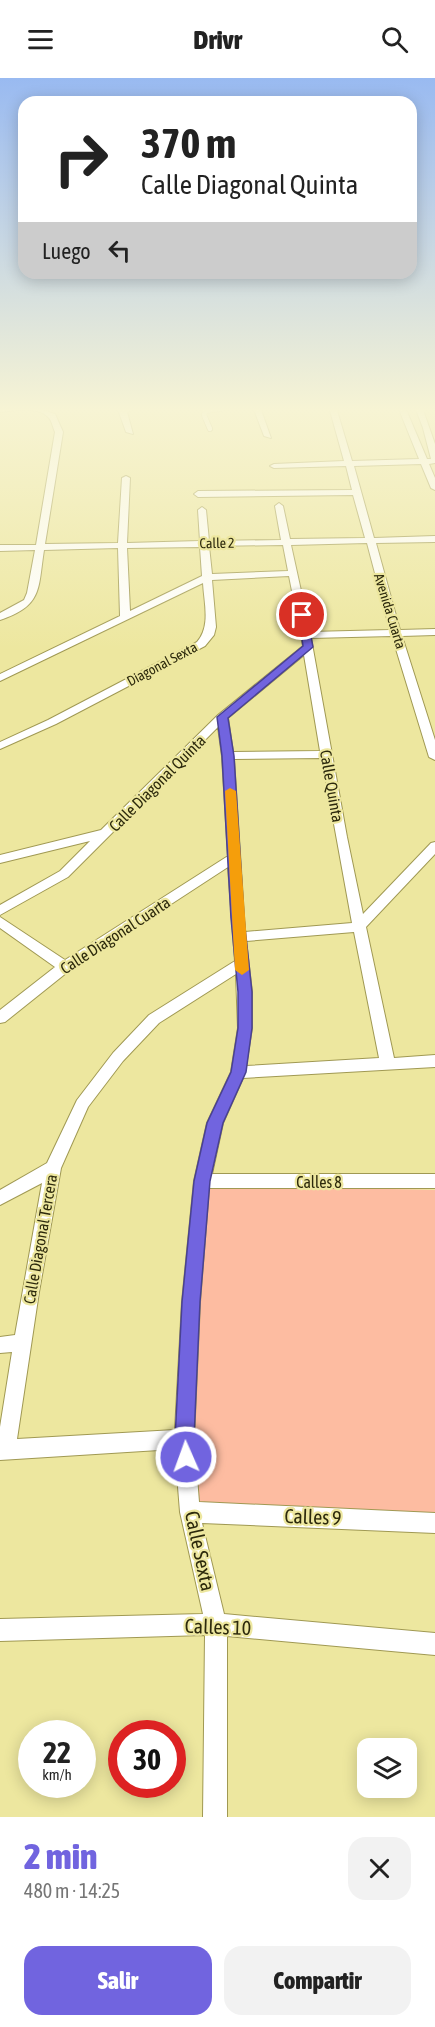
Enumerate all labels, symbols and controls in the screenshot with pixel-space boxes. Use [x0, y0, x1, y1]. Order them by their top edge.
icon: menu [24, 23, 57, 56]
icon: search [378, 23, 411, 56]
text: Drivr [193, 24, 242, 55]
text: 370 m [141, 119, 236, 167]
icon: right [42, 120, 120, 198]
text: Calle Diagonal Quinta [141, 169, 358, 200]
icon: left [103, 234, 136, 267]
text: Luego [42, 238, 91, 264]
street label: Calle 2 [199, 535, 235, 551]
street label: Avenida Cuarta [371, 571, 409, 651]
pin [276, 589, 327, 640]
icon: arrive [285, 598, 318, 631]
street label: Diagonal Sexta [124, 639, 200, 689]
street label: Calle Diagonal Quinta [105, 731, 210, 836]
street label: Calle Quinta [317, 748, 347, 824]
street label: Calle Diagonal Cuarta [57, 893, 174, 978]
street label: Calle Diagonal Tercera [20, 1173, 61, 1305]
street label: Calles 8 [296, 1173, 342, 1191]
position arrow [154, 1425, 218, 1489]
street label: Calles 9 [284, 1504, 342, 1529]
street label: Calle Sexta [181, 1509, 220, 1593]
street label: Calles 10 [184, 1614, 252, 1639]
speed limit sign: 30 [108, 1720, 186, 1798]
text: 22 [43, 1735, 71, 1769]
map controls [357, 1738, 417, 1798]
button: layers [357, 1738, 417, 1798]
text: km/h [42, 1766, 72, 1783]
text: 2 min [24, 1835, 98, 1877]
button: close [348, 1837, 411, 1900]
text: 480 m · 14:25 [24, 1879, 120, 1902]
button: Salir [24, 1946, 212, 2015]
button: Compartir [224, 1946, 411, 2015]

